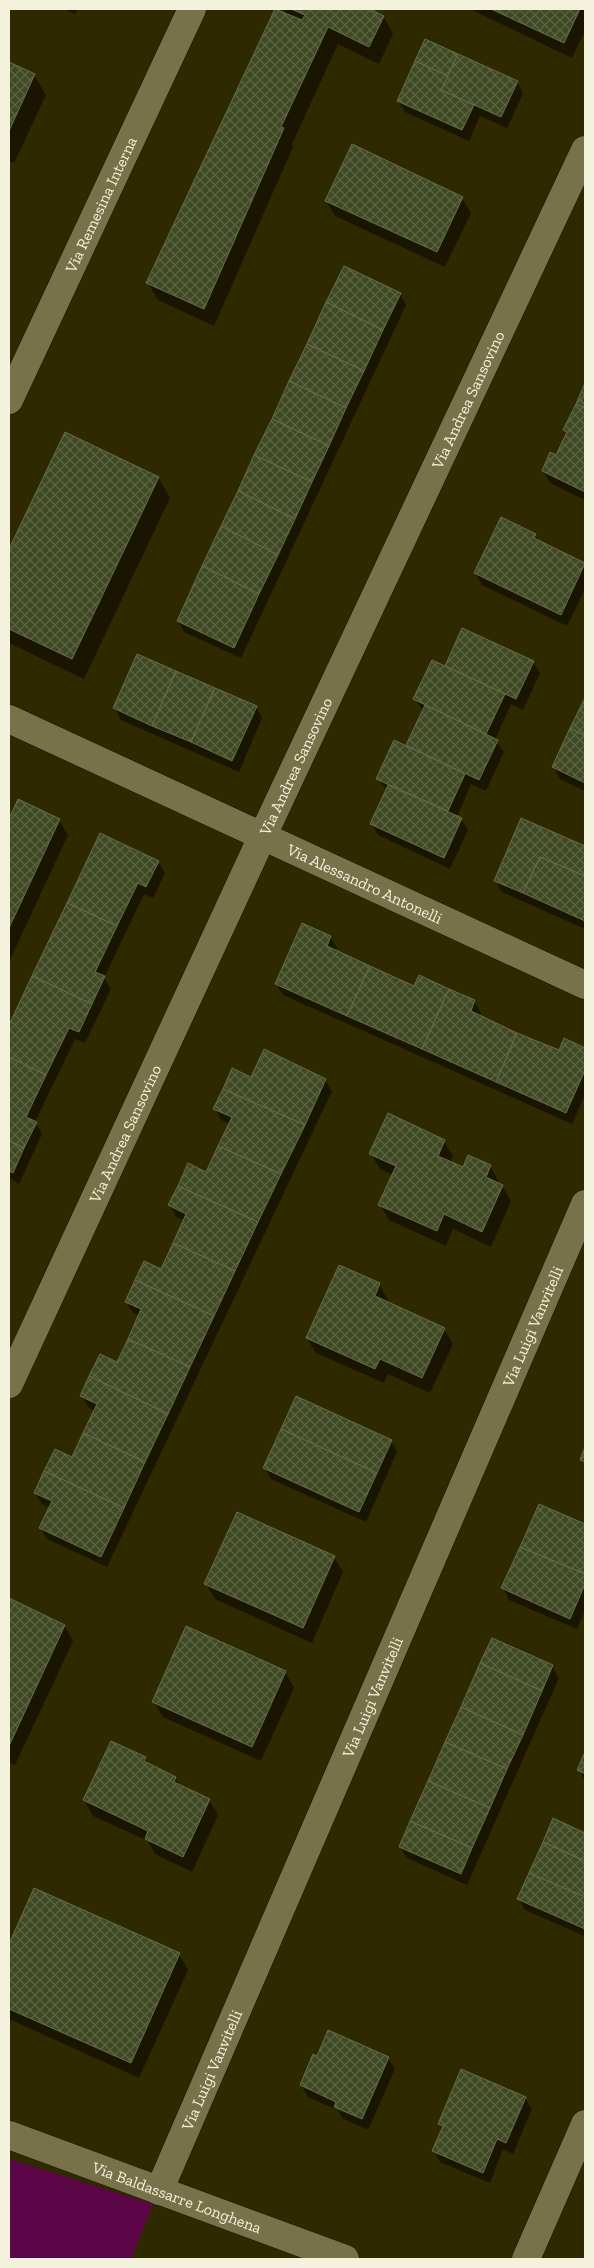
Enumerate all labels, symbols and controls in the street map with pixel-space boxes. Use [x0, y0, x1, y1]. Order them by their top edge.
street label: Via Remesina Interna [60, 133, 141, 276]
street label: Via Andrea Sansovino [427, 328, 508, 472]
street label: Via Andrea Sansovino [254, 694, 336, 839]
street label: Via Alessandro Antonelli [283, 839, 446, 928]
street label: Via Andrea Sansovino [84, 1062, 165, 1206]
street label: Via Luigi Vanvitelli [498, 1262, 567, 1390]
street label: Via Luigi Vanvitelli [337, 1633, 407, 1761]
street label: Via Luigi Vanvitelli [177, 2006, 246, 2134]
street label: Via Baldassarre Longhena [89, 2157, 264, 2237]

